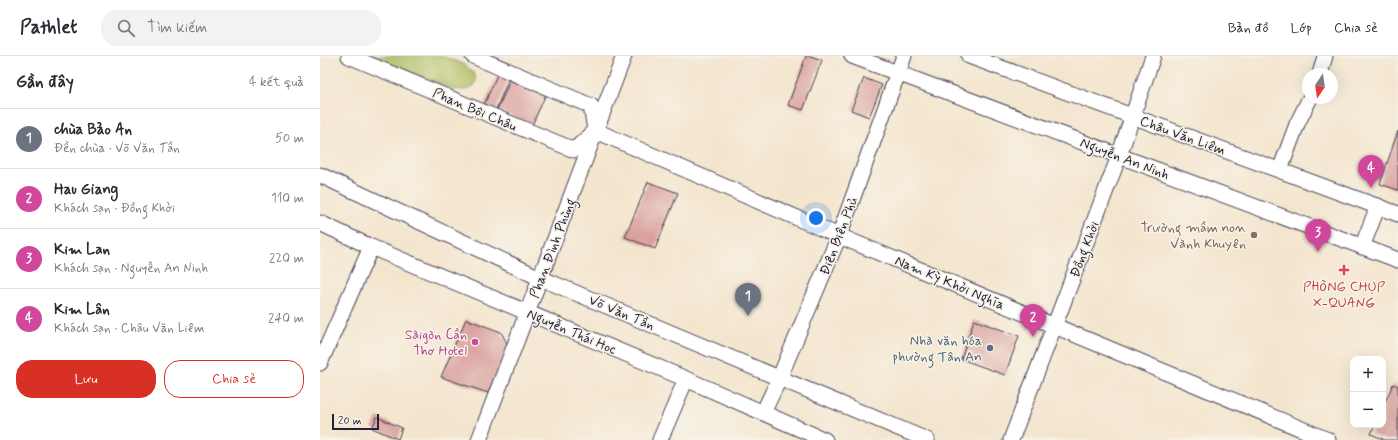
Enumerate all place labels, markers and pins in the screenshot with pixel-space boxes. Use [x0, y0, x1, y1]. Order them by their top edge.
pin: 4 [1358, 155, 1384, 188]
place label: Trường mầm non Vành Khuyên [1141, 219, 1246, 253]
pin: 3 [1305, 219, 1331, 252]
marker: Trường mầm non Vành Khuyên [1249, 230, 1259, 240]
marker: PHÒNG CHỤP X-QUANG [1338, 264, 1350, 276]
place label: PHÒNG CHỤP X-QUANG [1303, 278, 1386, 312]
pin: 1 [735, 283, 761, 316]
pin: 2 [1020, 304, 1046, 337]
place label: Sàigòn Cần Thơ Hotel [405, 326, 467, 360]
place label: Nhà văn hóa phường Tân An [892, 332, 982, 368]
marker: Sàigòn Cần Thơ Hotel [470, 337, 480, 347]
marker: Nhà văn hóa phường Tân An [985, 343, 995, 353]

